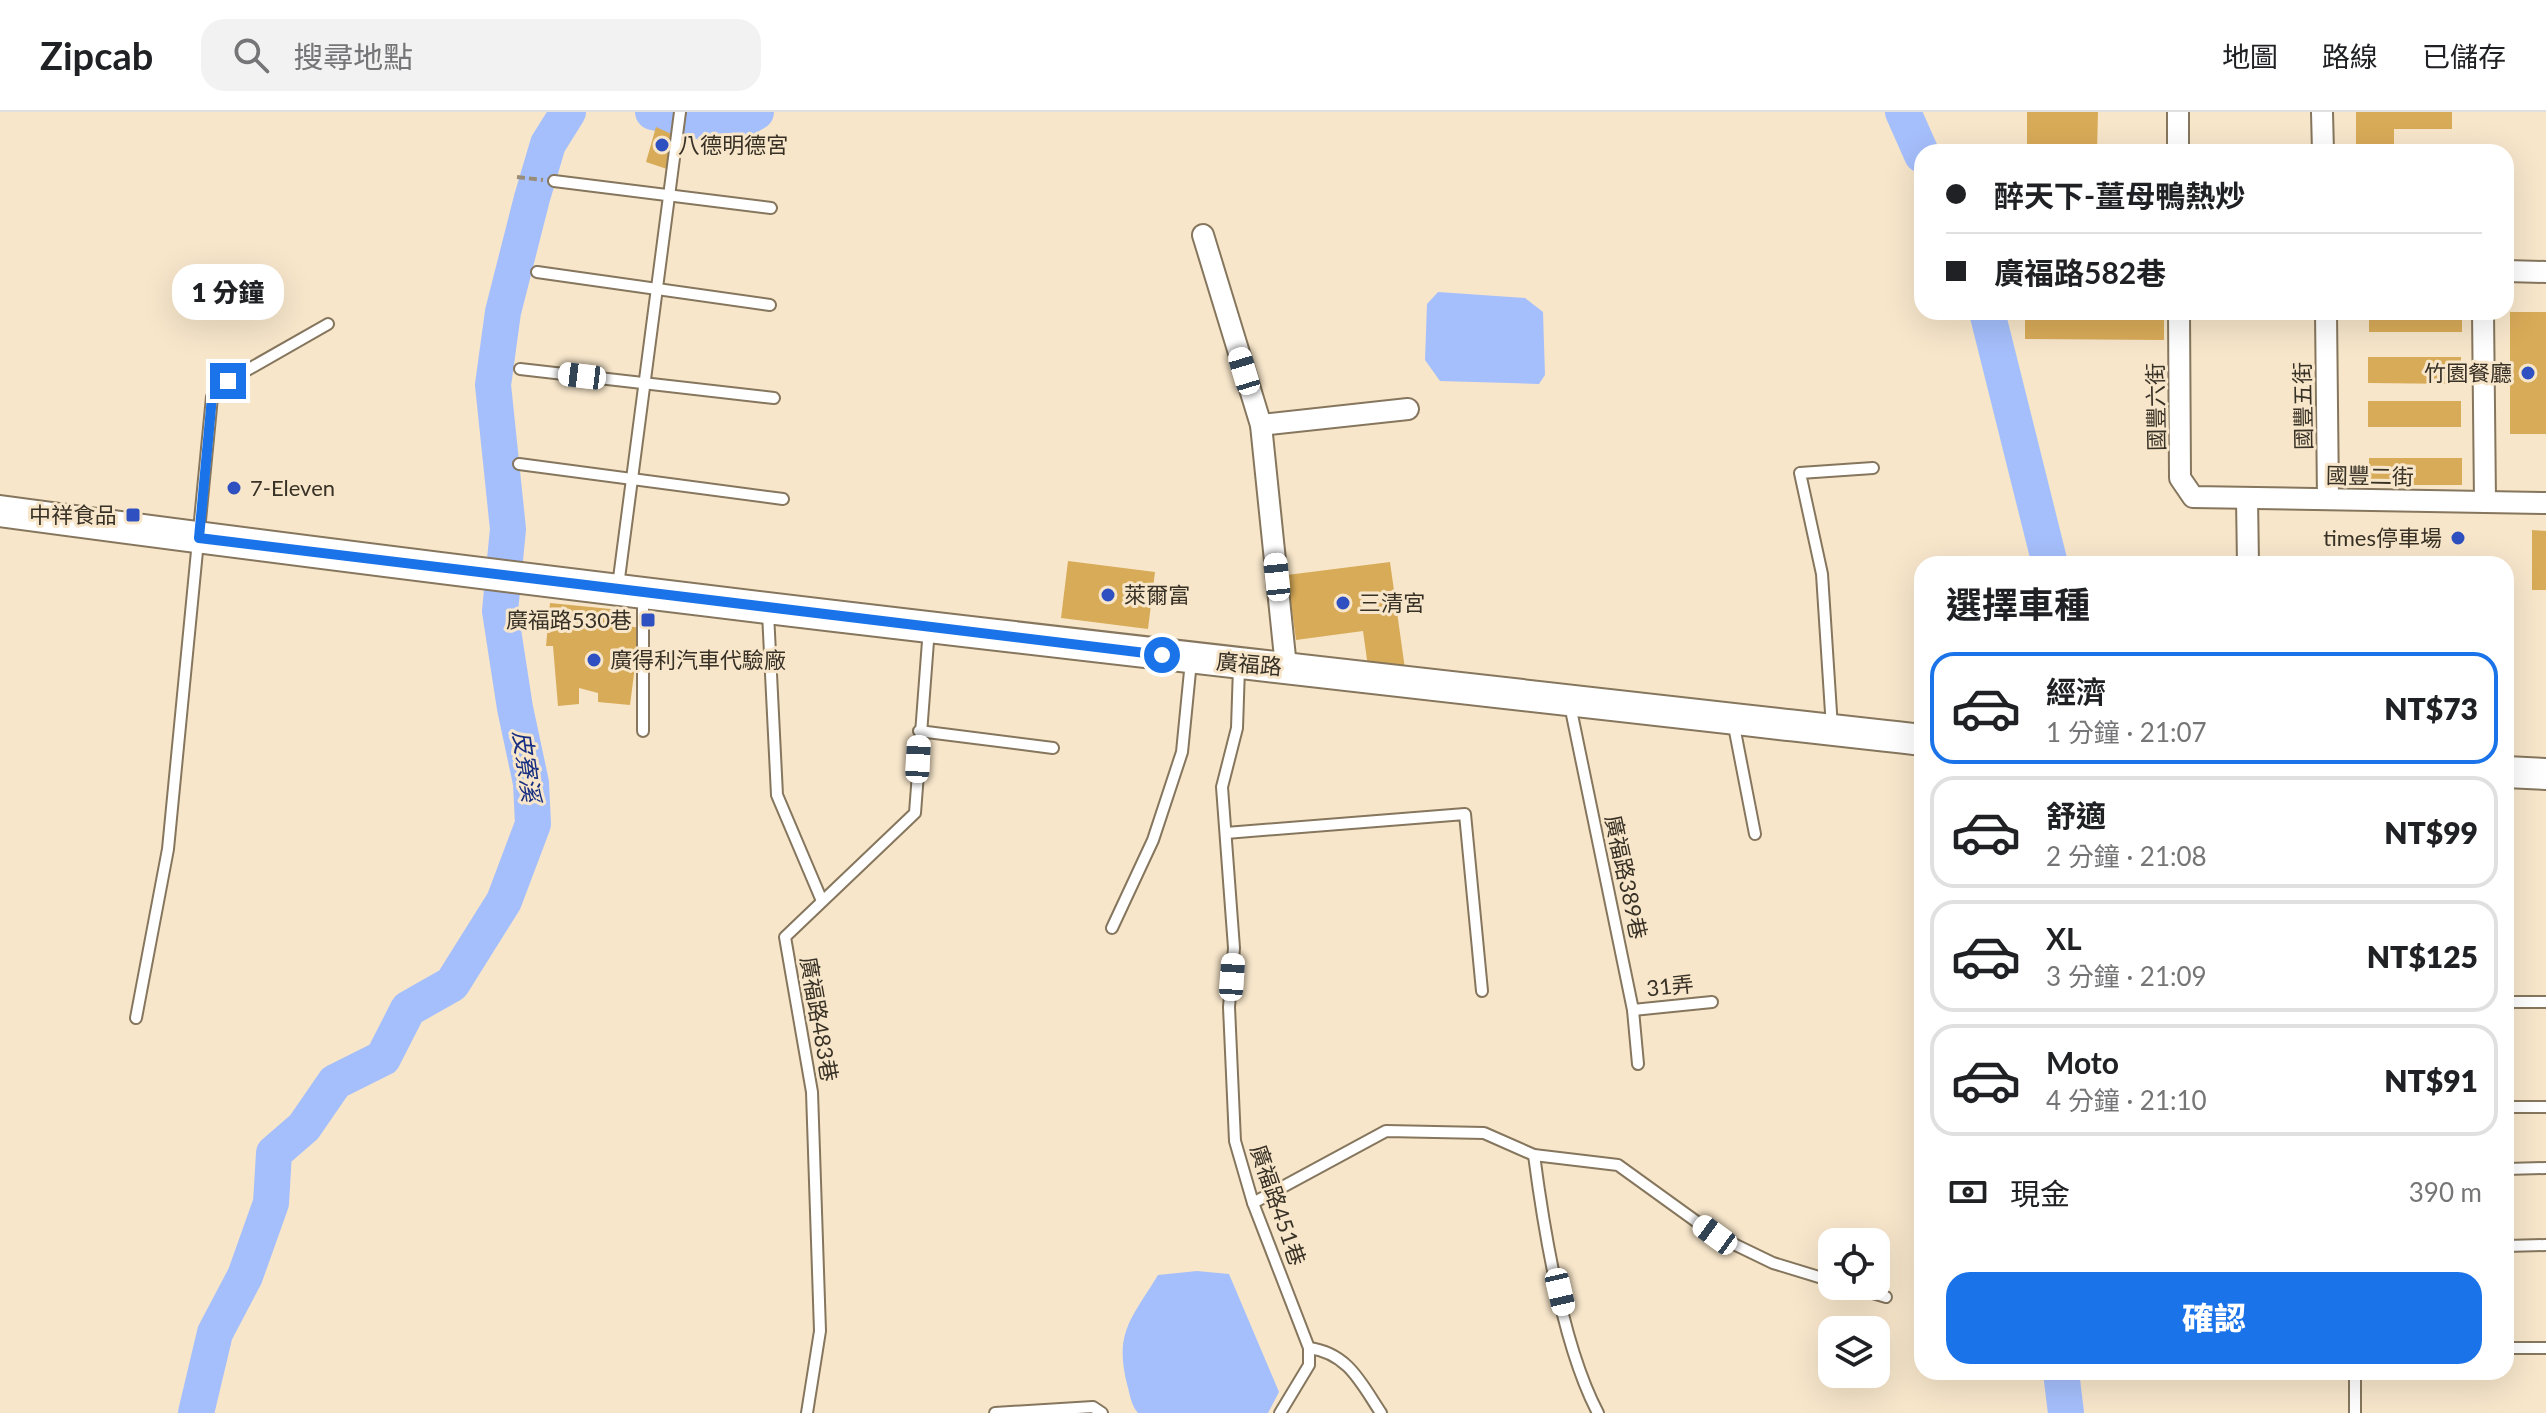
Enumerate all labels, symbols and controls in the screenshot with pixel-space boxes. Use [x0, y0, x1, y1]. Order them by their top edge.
search box [201, 19, 761, 91]
text: Zipcab [40, 32, 153, 78]
icon: search [229, 33, 273, 77]
text: 搜尋地點 [293, 38, 413, 74]
text: 地圖 [2222, 39, 2278, 73]
text: 路線 [2322, 39, 2378, 73]
text: 已儲存 [2422, 39, 2506, 73]
place label: 八德明德宮 [678, 131, 788, 158]
marker: 八德明德宮 [653, 136, 671, 154]
text: 醉天下-薑母鴨熱炒 [1994, 177, 2245, 213]
text: 廣福路582巷 [1994, 254, 2166, 290]
callout: 1 分鐘 [172, 265, 284, 321]
text: 1 分鐘 [191, 276, 265, 308]
car [1226, 345, 1262, 397]
place label: 竹園餐廳 [2424, 359, 2512, 386]
car [557, 361, 607, 391]
street label: 國豐五街 [2288, 362, 2317, 450]
route end [210, 363, 246, 399]
street label: 國豐六街 [2141, 363, 2170, 451]
marker: 竹園餐廳 [2519, 364, 2537, 382]
street label: 國豐二街 [2326, 461, 2414, 490]
place label: 7-Eleven [250, 474, 335, 501]
marker: 7-Eleven [225, 479, 243, 497]
place label: 中祥食品 [29, 501, 117, 528]
marker: 中祥食品 [124, 506, 142, 524]
place label: times停車場 [2323, 524, 2442, 551]
marker: times停車場 [2449, 529, 2467, 547]
car [1263, 552, 1291, 602]
place label: 萊爾富 [1124, 581, 1190, 608]
text: 選擇車種 [1946, 582, 2090, 626]
marker: 萊爾富 [1099, 586, 1117, 604]
place label: 三清宮 [1359, 589, 1425, 616]
marker: 三清宮 [1334, 594, 1352, 612]
place label: 廣福路530巷 [506, 606, 632, 633]
marker: 廣福路530巷 [639, 611, 657, 629]
route start [1144, 637, 1180, 673]
place label: 廣得利汽車代驗廠 [610, 646, 786, 673]
street label: 廣福路 [1215, 647, 1283, 680]
marker: 廣得利汽車代驗廠 [585, 651, 603, 669]
icon: car [1950, 672, 2022, 744]
text: 經濟 [2046, 673, 2106, 709]
text: NT$73 [2384, 690, 2478, 726]
text: 1 分鐘 · 21:07 [2046, 716, 2207, 748]
water label: 皮寮溪 [508, 728, 547, 806]
car [905, 734, 931, 784]
icon: car [1950, 796, 2022, 868]
text: 舒適 [2046, 797, 2106, 833]
street label: 廣福路389巷 [1600, 812, 1653, 941]
text: NT$99 [2384, 814, 2478, 850]
text: 2 分鐘 · 21:08 [2046, 840, 2207, 872]
icon: car [1950, 920, 2022, 992]
text: XL [2046, 920, 2082, 956]
text: NT$125 [2367, 938, 2478, 974]
car [1218, 952, 1246, 1002]
street label: 廣福路483巷 [795, 954, 844, 1083]
text: 3 分鐘 · 21:09 [2046, 960, 2207, 992]
street label: 31弄 [1645, 970, 1695, 1001]
icon: car [1950, 1044, 2022, 1116]
text: Moto [2046, 1044, 2119, 1080]
text: NT$91 [2384, 1062, 2478, 1098]
text: 4 分鐘 · 21:10 [2046, 1084, 2207, 1116]
street label: 廣福路451巷 [1245, 1141, 1312, 1269]
icon: cash [1946, 1170, 1990, 1214]
text: 現金 [2010, 1175, 2070, 1211]
text: 390 m [2409, 1176, 2482, 1208]
car [1689, 1211, 1741, 1259]
map controls [1818, 1228, 1890, 1388]
button: locate [1818, 1228, 1890, 1300]
car [1543, 1266, 1577, 1318]
button: 確認 [1946, 1272, 2482, 1364]
button: layers [1818, 1316, 1890, 1388]

